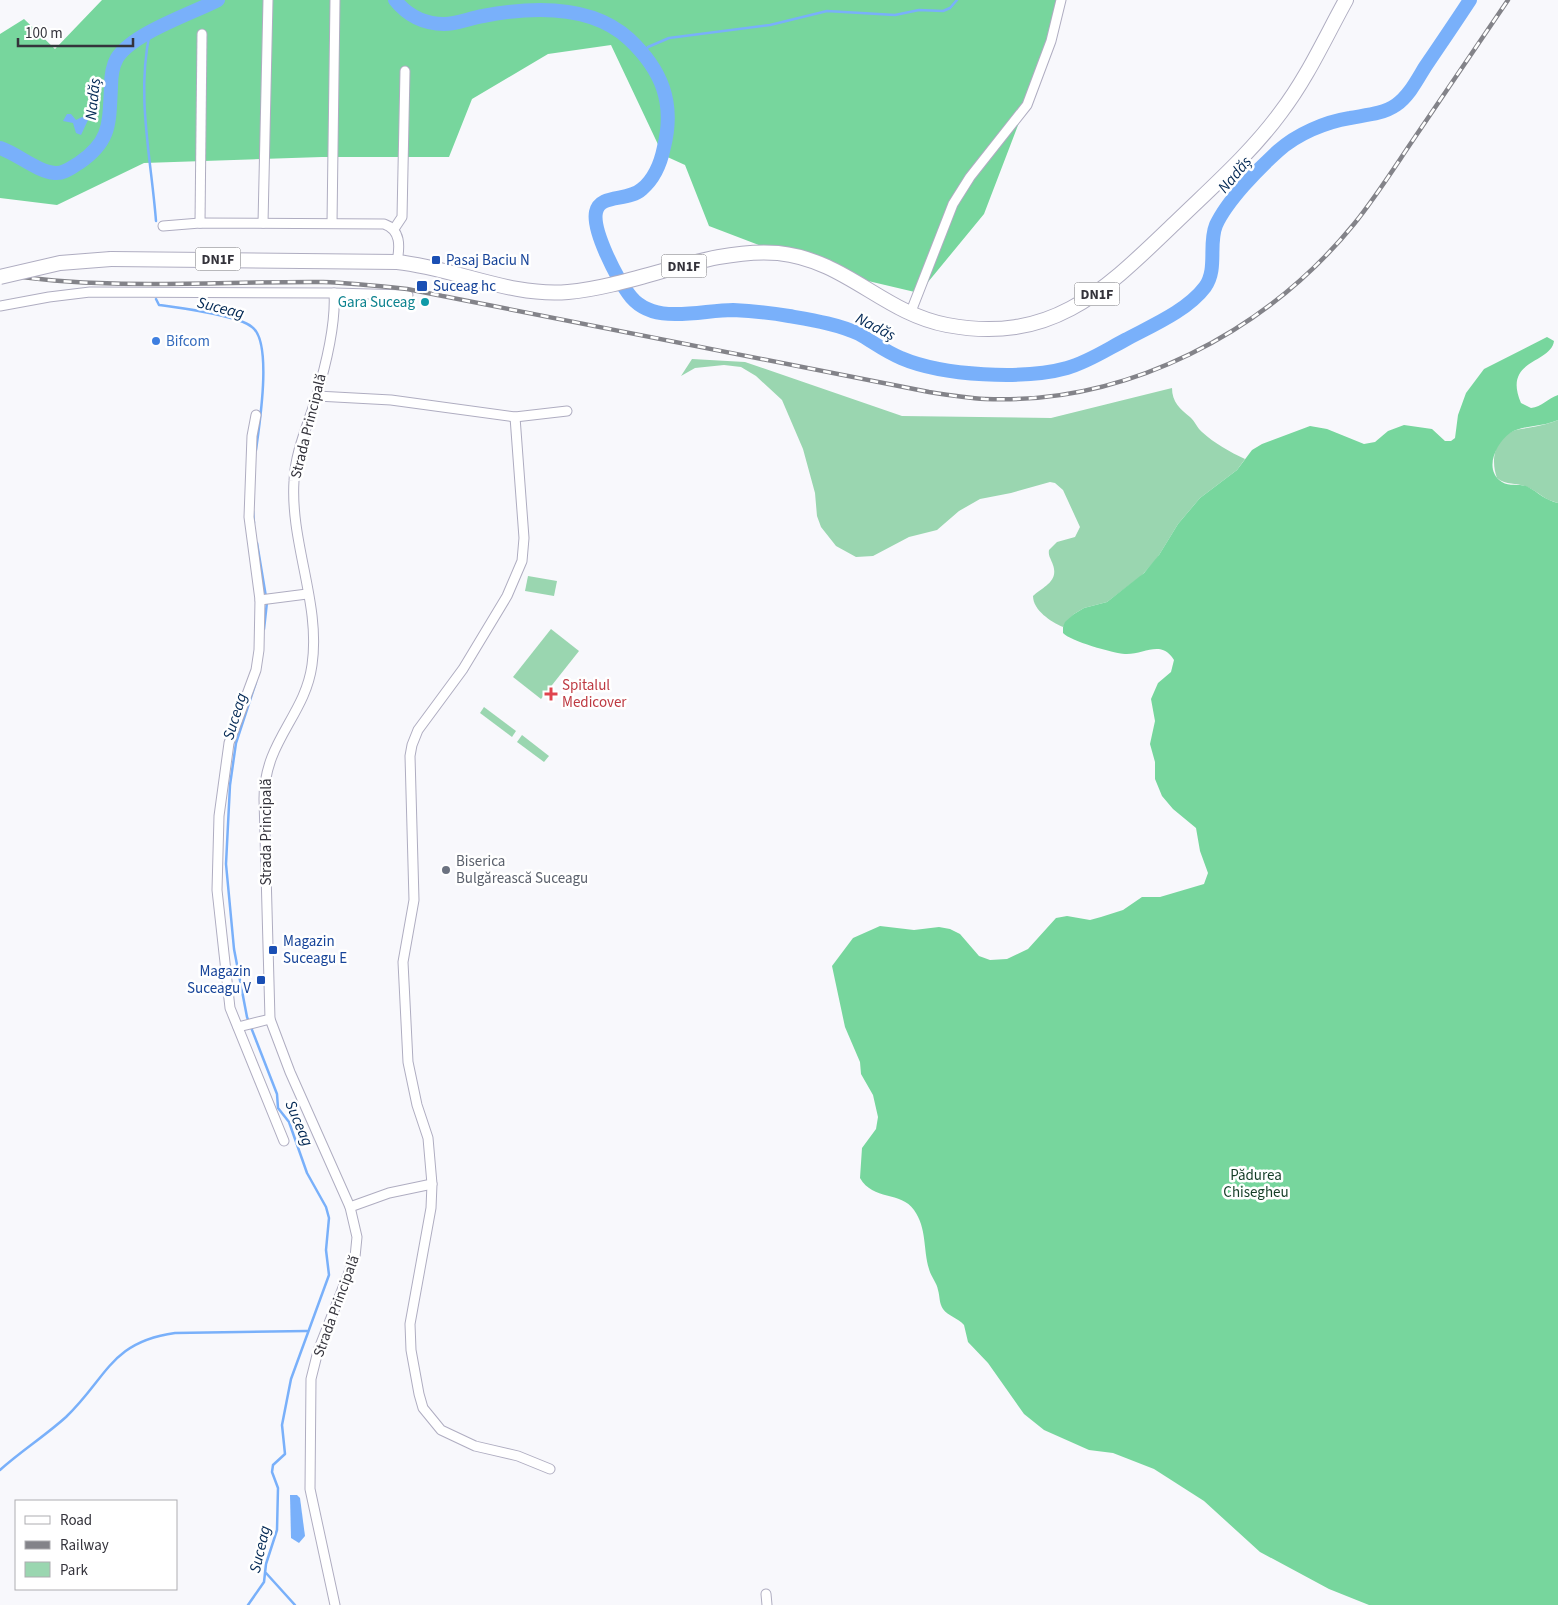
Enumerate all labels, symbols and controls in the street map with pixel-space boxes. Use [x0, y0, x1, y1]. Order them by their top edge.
scale bar [18, 15, 132, 47]
text: 100 m [25, 23, 63, 44]
water label: Nadăș [80, 76, 106, 121]
water label: Nadăș [1213, 151, 1257, 198]
road number: DN1F [196, 248, 240, 270]
place label: Pasaj Baciu N [446, 250, 530, 271]
marker: Pasaj Baciu N [430, 254, 442, 266]
road number: DN1F [662, 255, 706, 278]
place label: Suceag hc [433, 276, 496, 297]
marker: Suceag hc [415, 279, 429, 293]
road number: DN1F [1074, 282, 1120, 306]
water label: Suceag [195, 291, 247, 324]
place label: Gara Suceag [338, 292, 415, 313]
marker: Gara Suceag [419, 296, 431, 308]
water label: Nadăș [852, 308, 900, 346]
place label: Bifcom [166, 331, 210, 352]
marker: Bifcom [150, 335, 162, 347]
street label: Strada Principală [285, 372, 332, 481]
place label: Spitalul Medicover [562, 675, 627, 713]
marker: Spitalul Medicover [544, 687, 558, 701]
water label: Suceag [217, 690, 252, 742]
street label: Strada Principală [256, 778, 277, 886]
place label: Biserica Bulgărească Suceagu [456, 851, 588, 889]
marker: Biserica Bulgărească Suceagu [440, 864, 452, 876]
place label: Magazin Suceagu E [283, 931, 347, 969]
marker: Magazin Suceagu E [267, 944, 279, 956]
place label: Magazin Suceagu V [187, 961, 251, 999]
marker: Magazin Suceagu V [255, 974, 267, 986]
water label: Suceag [280, 1097, 319, 1150]
park label: Pădurea Chisegheu [1223, 1165, 1289, 1203]
street label: Strada Principală [308, 1252, 365, 1360]
legend [15, 1500, 178, 1590]
text: Road [60, 1510, 92, 1531]
water label: Suceag [244, 1523, 276, 1575]
text: Railway [60, 1535, 109, 1556]
text: Park [60, 1560, 89, 1581]

